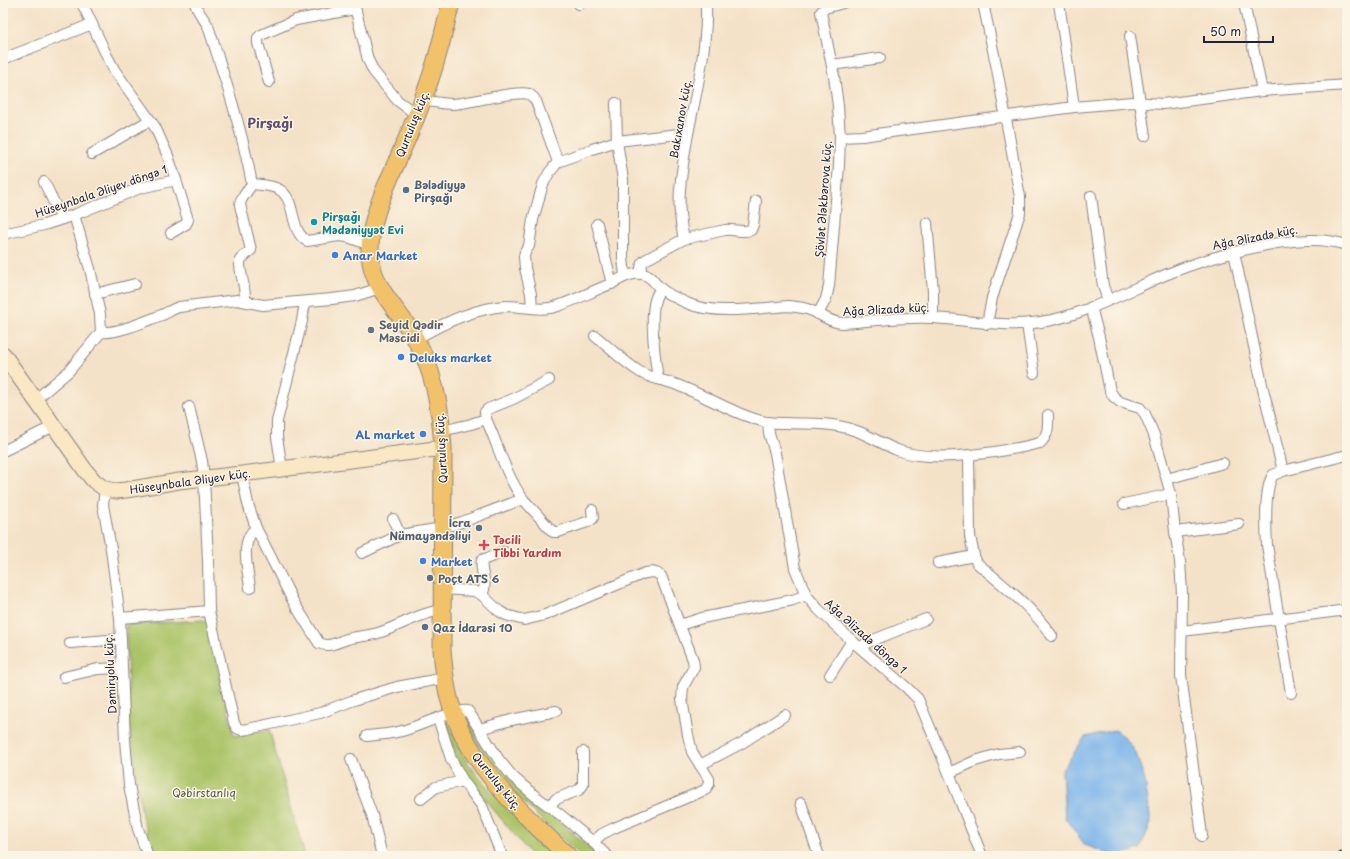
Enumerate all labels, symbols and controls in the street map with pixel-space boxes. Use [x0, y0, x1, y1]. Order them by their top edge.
scale bar [1204, 18, 1273, 44]
text: 50 m [1210, 22, 1241, 40]
street label: Bakıxanov küç. [665, 78, 695, 160]
street label: Qurtuluş küç. [391, 88, 433, 160]
district label: Pirşağı [247, 113, 293, 132]
street label: Şövlət Ələkbərova küç. [810, 140, 836, 258]
street label: Hüseynbala Əliyev döngə 1 [33, 160, 170, 222]
place label: Bələdiyyə Pirşağı [414, 176, 466, 206]
marker: Bələdiyyə Pirşağı [401, 185, 411, 195]
place label: Pirşağı Mədəniyyət Evi [322, 208, 404, 238]
marker: Pirşağı Mədəniyyət Evi [309, 217, 319, 227]
street label: Ağa Əlizadə küç. [1211, 220, 1299, 254]
place label: Anar Market [343, 247, 418, 264]
marker: Anar Market [330, 250, 340, 260]
street label: Ağa Əlizadə küç. [842, 298, 930, 320]
place label: Seyid Qədir Məscidi [379, 316, 443, 346]
marker: Seyid Qədir Məscidi [366, 325, 376, 335]
place label: Deluks market [409, 349, 492, 366]
marker: Deluks market [396, 352, 406, 362]
street label: Qurtuluş küç. [431, 412, 451, 484]
place label: AL market [356, 426, 415, 443]
marker: AL market [418, 429, 428, 439]
street label: Hüseynbala Əliyev küç. [128, 464, 252, 498]
place label: İcra Nümayəndəliyi [389, 514, 471, 544]
marker: İcra Nümayəndəliyi [474, 523, 484, 533]
place label: Təcili Tibbi Yardım [493, 531, 561, 561]
marker: Təcili Tibbi Yardım [478, 539, 490, 551]
place label: Market [431, 553, 473, 570]
marker: Market [418, 556, 428, 566]
place label: Poçt ATS 6 [438, 570, 500, 587]
marker: Poçt ATS 6 [425, 573, 435, 583]
street label: Ağa Əlizadə döngə 1 [821, 594, 911, 678]
place label: Qaz İdarəsi 10 [433, 619, 513, 636]
marker: Qaz İdarəsi 10 [420, 622, 430, 632]
street label: Dəmiryolu küç. [99, 634, 121, 714]
street label: Qurtuluş küç. [468, 748, 526, 814]
park label: Qəbirstanlıq [172, 784, 236, 801]

